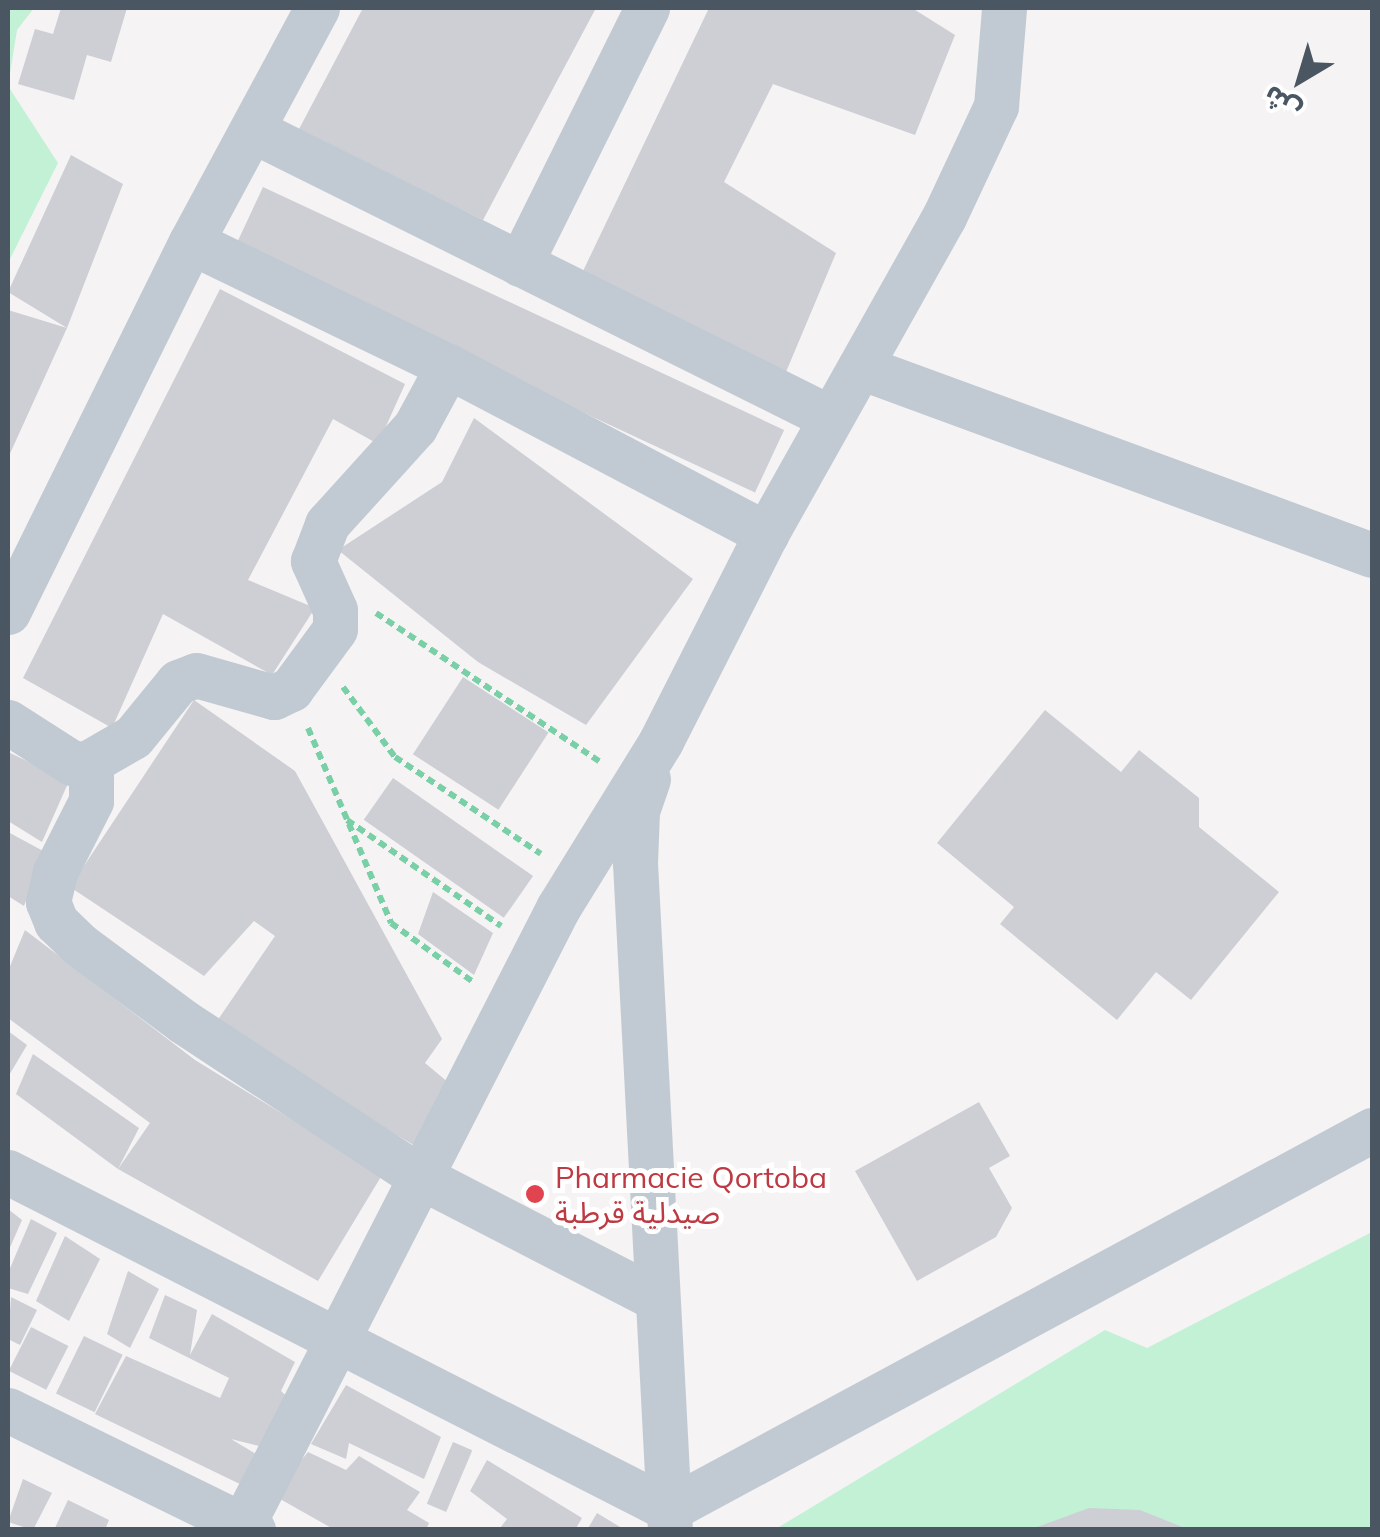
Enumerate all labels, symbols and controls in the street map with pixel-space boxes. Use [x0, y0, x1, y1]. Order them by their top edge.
north arrow [1250, 30, 1350, 130]
text: ش [1255, 78, 1307, 130]
place label: Pharmacie Qortoba صيدلية قرطبة [555, 1159, 827, 1230]
marker: Pharmacie Qortoba صيدلية قرطبة [524, 1183, 546, 1205]

